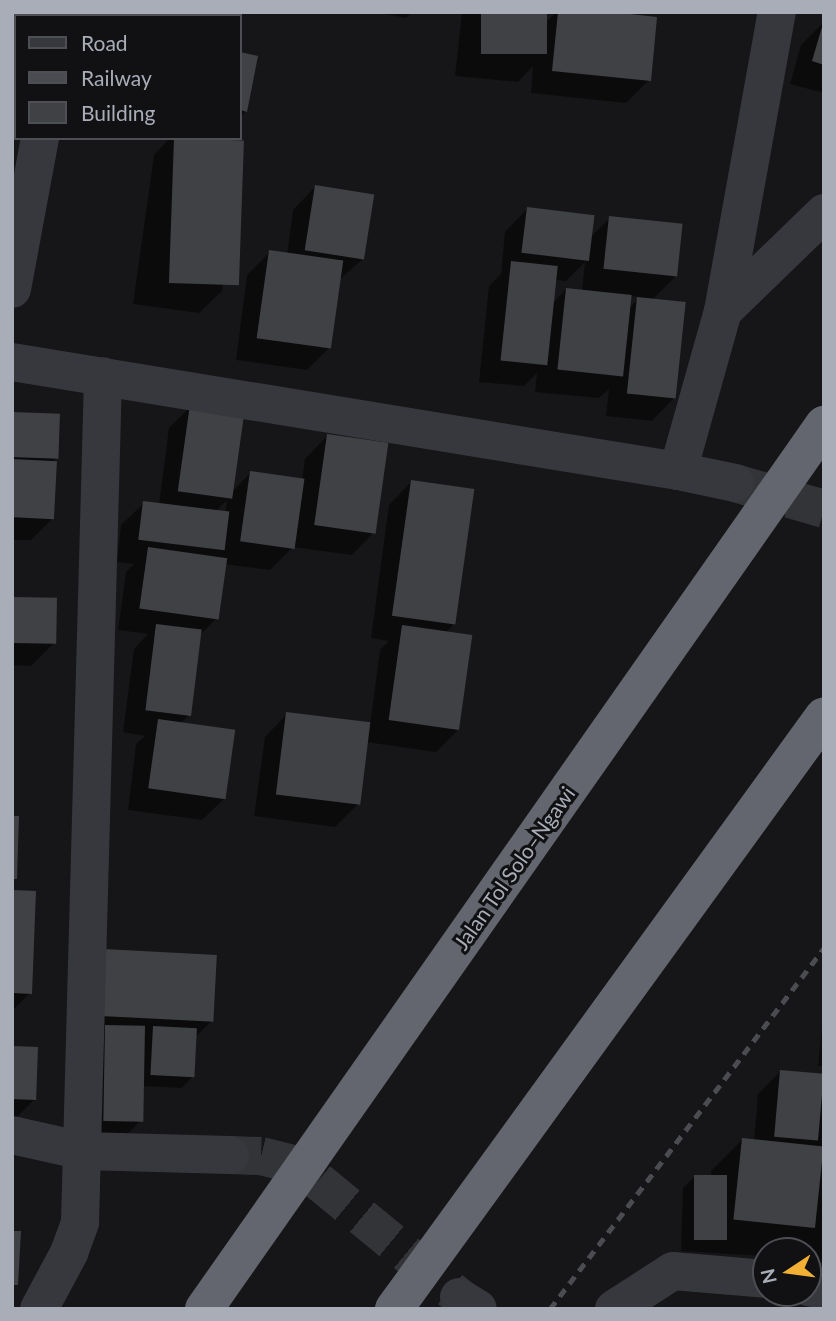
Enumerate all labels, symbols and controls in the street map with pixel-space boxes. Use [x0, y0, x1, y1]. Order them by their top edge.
legend [14, 14, 242, 140]
text: Road [81, 30, 128, 55]
text: Railway [81, 65, 152, 90]
text: Building [81, 100, 156, 125]
street label: Jalan Tol Solo–Ngawi [448, 781, 580, 955]
north arrow [752, 1237, 822, 1307]
text: N [755, 1267, 781, 1286]

